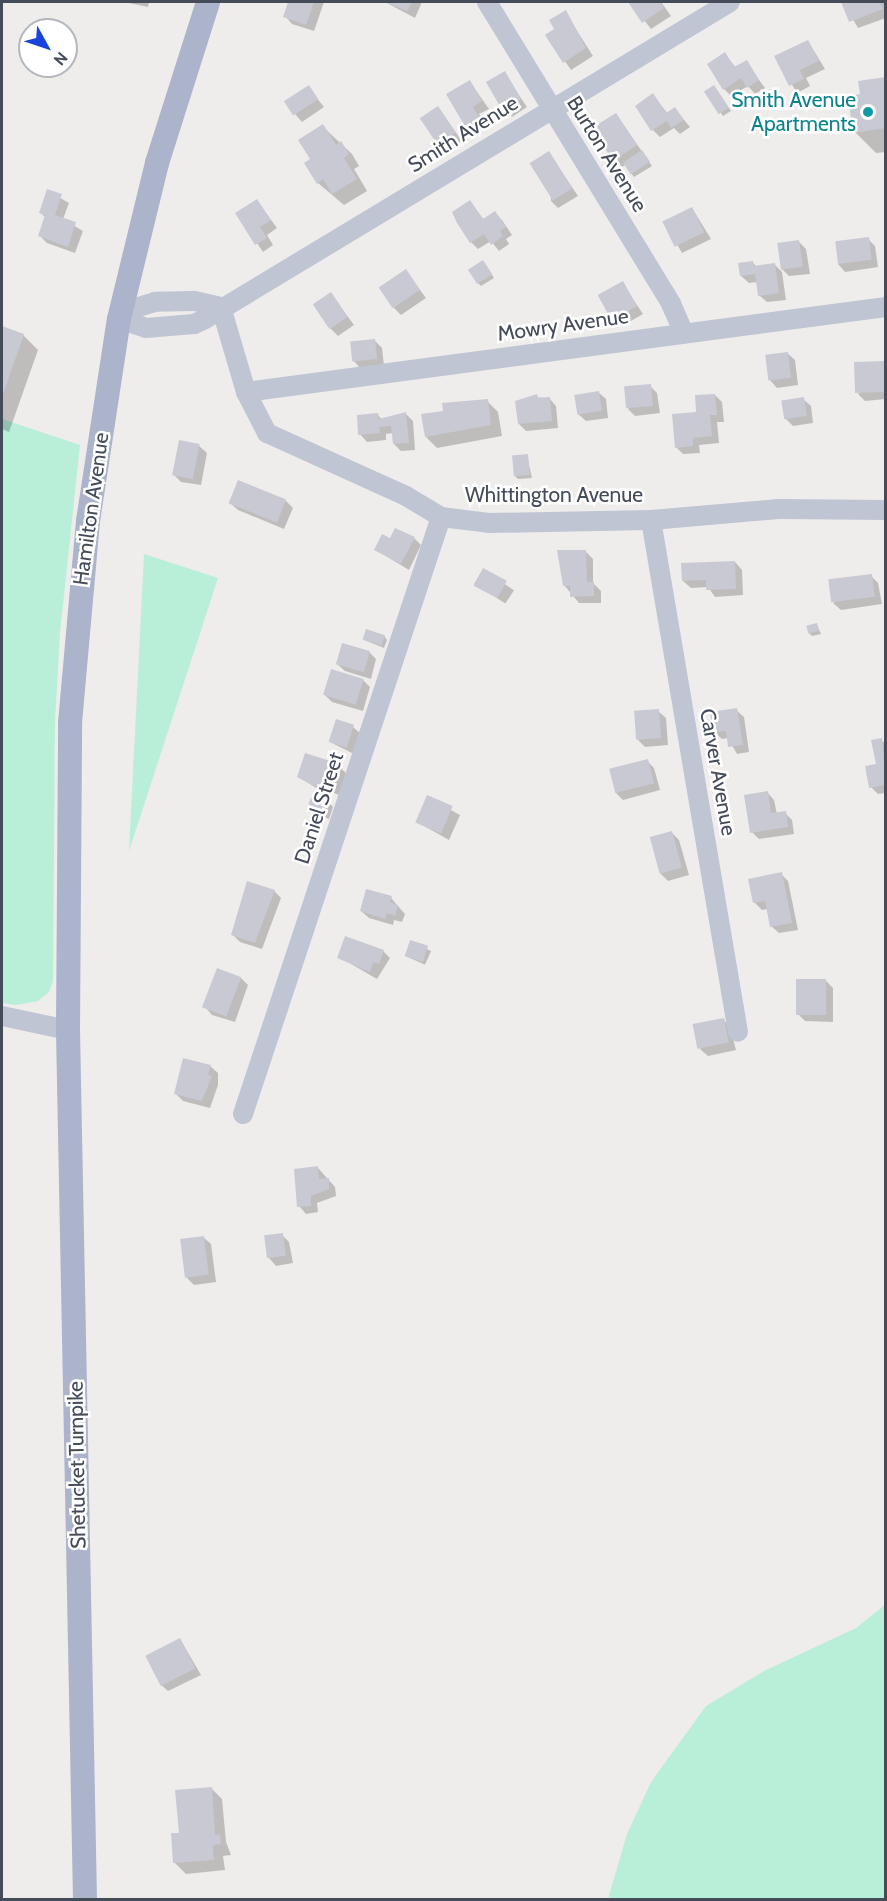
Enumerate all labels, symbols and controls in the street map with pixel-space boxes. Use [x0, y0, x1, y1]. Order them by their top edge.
north arrow [18, 18, 78, 78]
text: N [50, 48, 72, 69]
place label: Smith Avenue Apartments [731, 87, 856, 137]
street label: Smith Avenue [403, 90, 523, 178]
street label: Burton Avenue [561, 91, 653, 217]
marker: Smith Avenue Apartments [861, 105, 875, 119]
street label: Mowry Avenue [496, 303, 630, 347]
street label: Hamilton Avenue [68, 431, 114, 587]
street label: Whittington Avenue [465, 482, 643, 508]
street label: Carver Avenue [694, 707, 742, 837]
street label: Daniel Street [289, 749, 349, 867]
street label: Shetucket Turnpike [63, 1381, 91, 1549]

